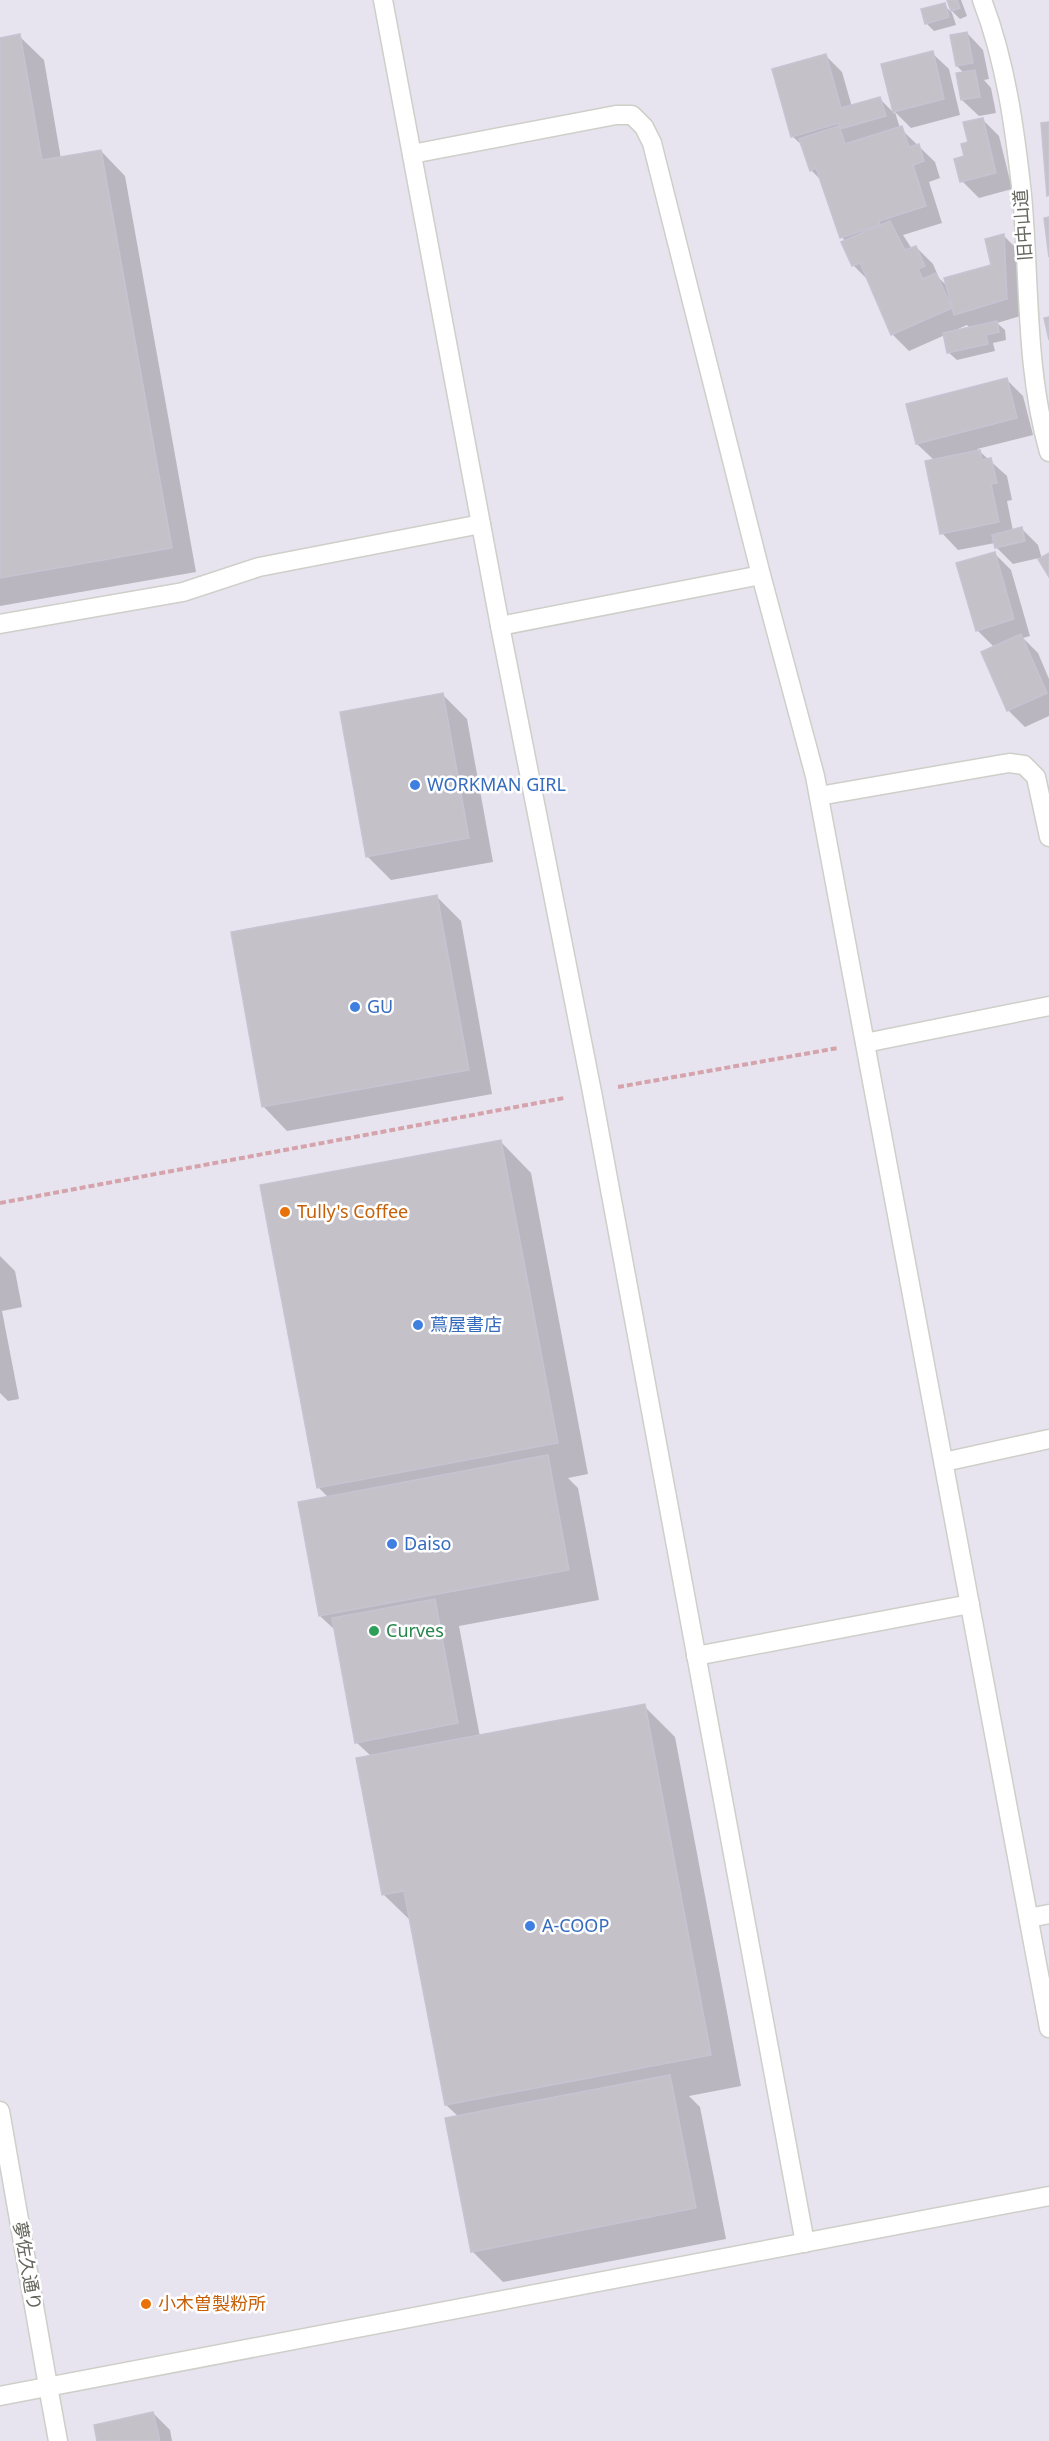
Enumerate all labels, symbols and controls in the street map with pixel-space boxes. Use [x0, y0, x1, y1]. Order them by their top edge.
street label: 旧中山道 [1008, 188, 1036, 262]
place label: WORKMAN GIRL [427, 772, 566, 796]
marker: WORKMAN GIRL [408, 778, 422, 792]
place label: GU [367, 994, 393, 1018]
marker: GU [348, 1000, 362, 1014]
place label: Tully's Coffee [297, 1199, 408, 1223]
marker: Tully's Coffee [278, 1205, 292, 1219]
place label: 蔦屋書店 [430, 1312, 502, 1336]
marker: 蔦屋書店 [411, 1318, 425, 1332]
place label: Daiso [404, 1531, 451, 1555]
marker: Daiso [385, 1537, 399, 1551]
place label: Curves [386, 1618, 444, 1642]
marker: Curves [367, 1624, 381, 1638]
place label: A-COOP [542, 1913, 609, 1937]
marker: A-COOP [523, 1919, 537, 1933]
street label: 夢佐久通り [8, 2219, 48, 2312]
place label: 小木曽製粉所 [158, 2291, 266, 2315]
marker: 小木曽製粉所 [139, 2297, 153, 2311]

